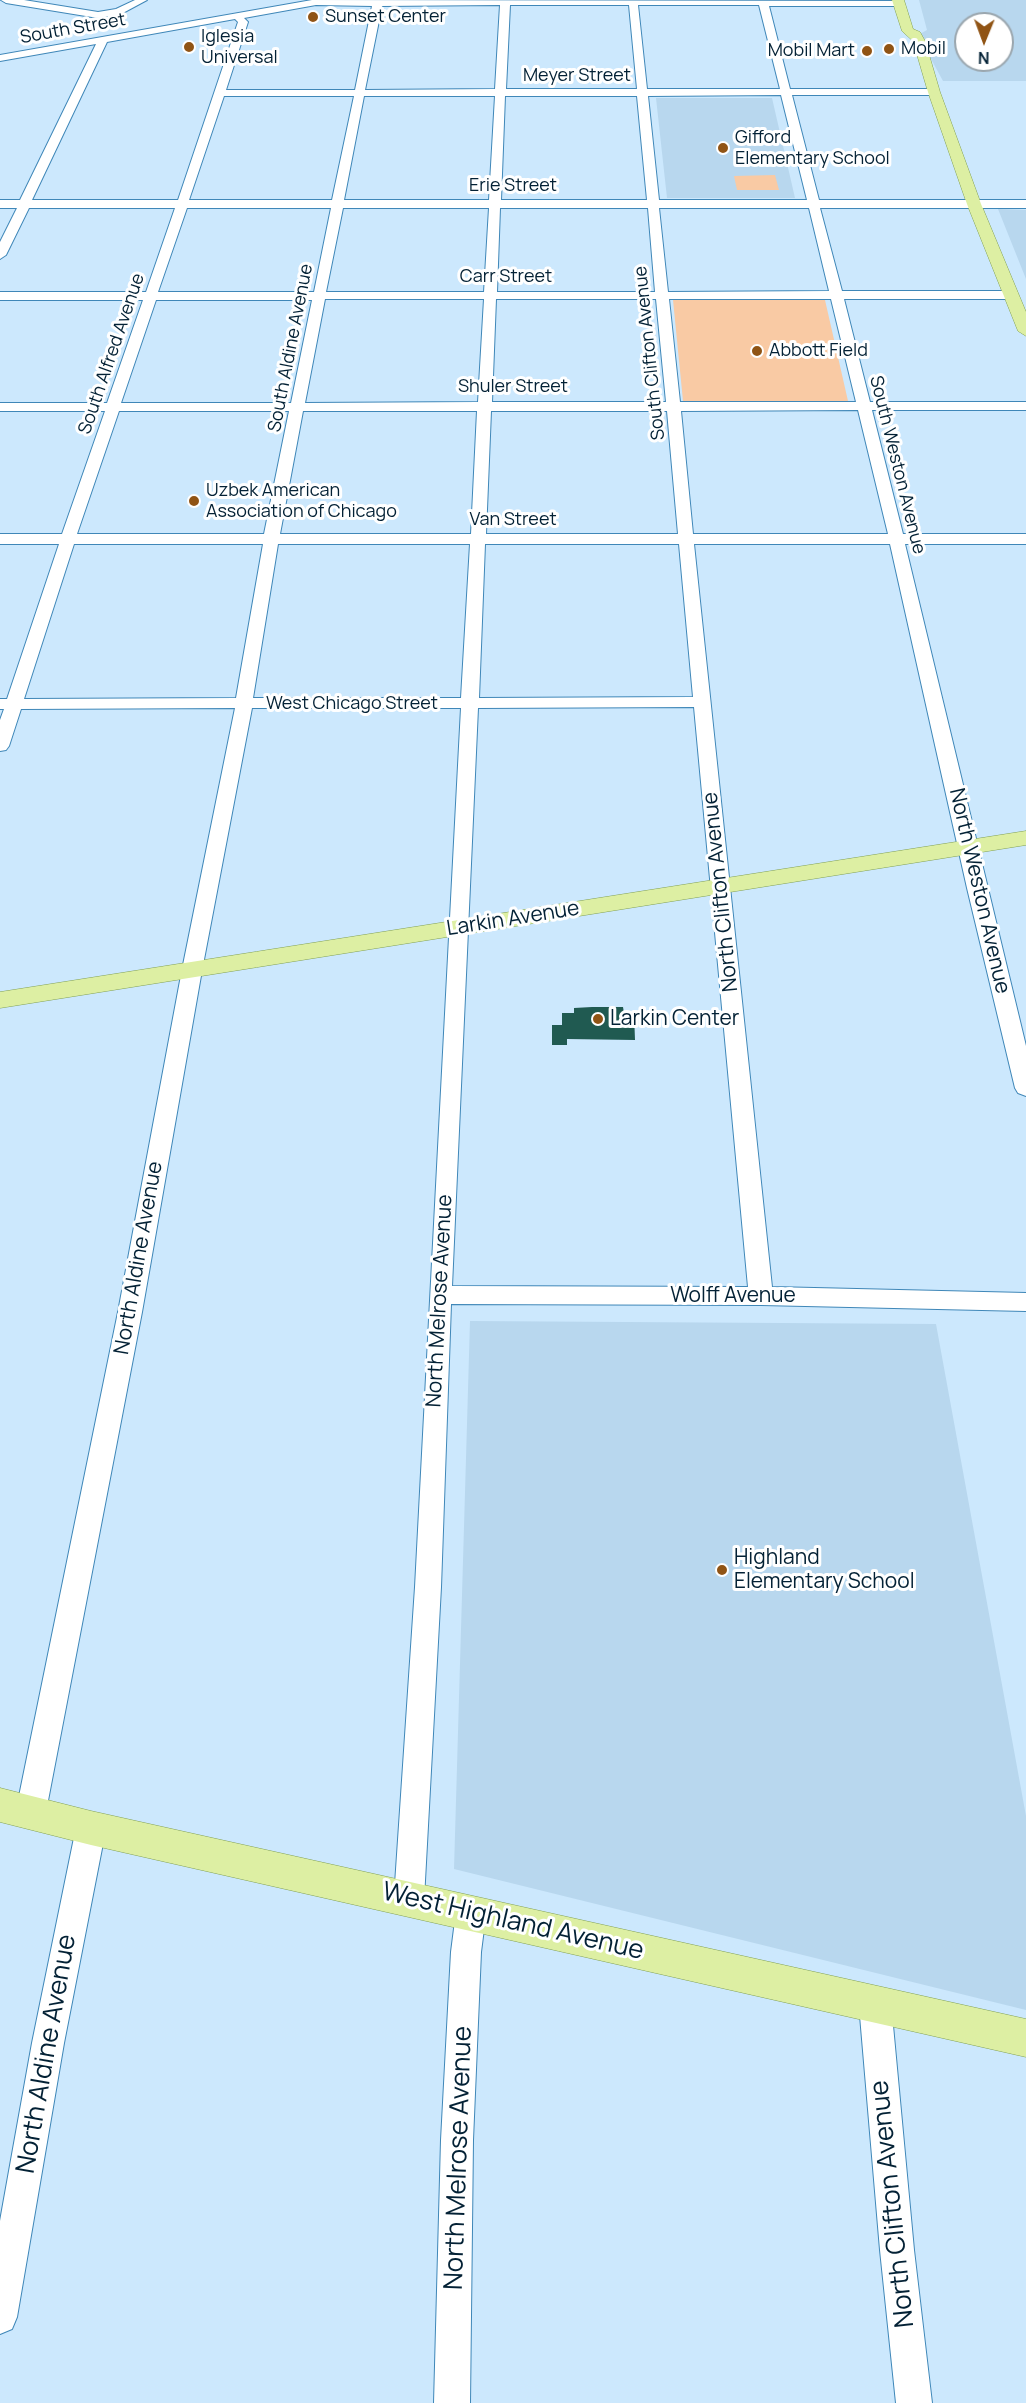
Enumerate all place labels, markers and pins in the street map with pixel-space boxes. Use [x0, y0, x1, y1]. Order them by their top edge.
place label: Sunset Center [325, 6, 446, 28]
marker: Sunset Center [306, 10, 320, 24]
place label: Iglesia Universal [201, 26, 278, 68]
place label: Mobil [901, 38, 946, 60]
marker: Iglesia Universal [182, 40, 196, 54]
place label: Mobil Mart [768, 40, 855, 62]
marker: Mobil [882, 42, 896, 56]
marker: Mobil Mart [860, 44, 874, 58]
place label: Gifford Elementary School [735, 127, 890, 170]
marker: Gifford Elementary School [716, 141, 730, 155]
place label: Abbott Field [769, 340, 868, 362]
marker: Abbott Field [750, 344, 764, 358]
place label: Uzbek American Association of Chicago [206, 480, 397, 522]
marker: Uzbek American Association of Chicago [187, 494, 201, 508]
place label: Larkin Center [610, 1006, 739, 1032]
marker: Larkin Center [591, 1012, 605, 1026]
place label: Highland Elementary School [734, 1545, 915, 1595]
marker: Highland Elementary School [715, 1563, 729, 1577]

